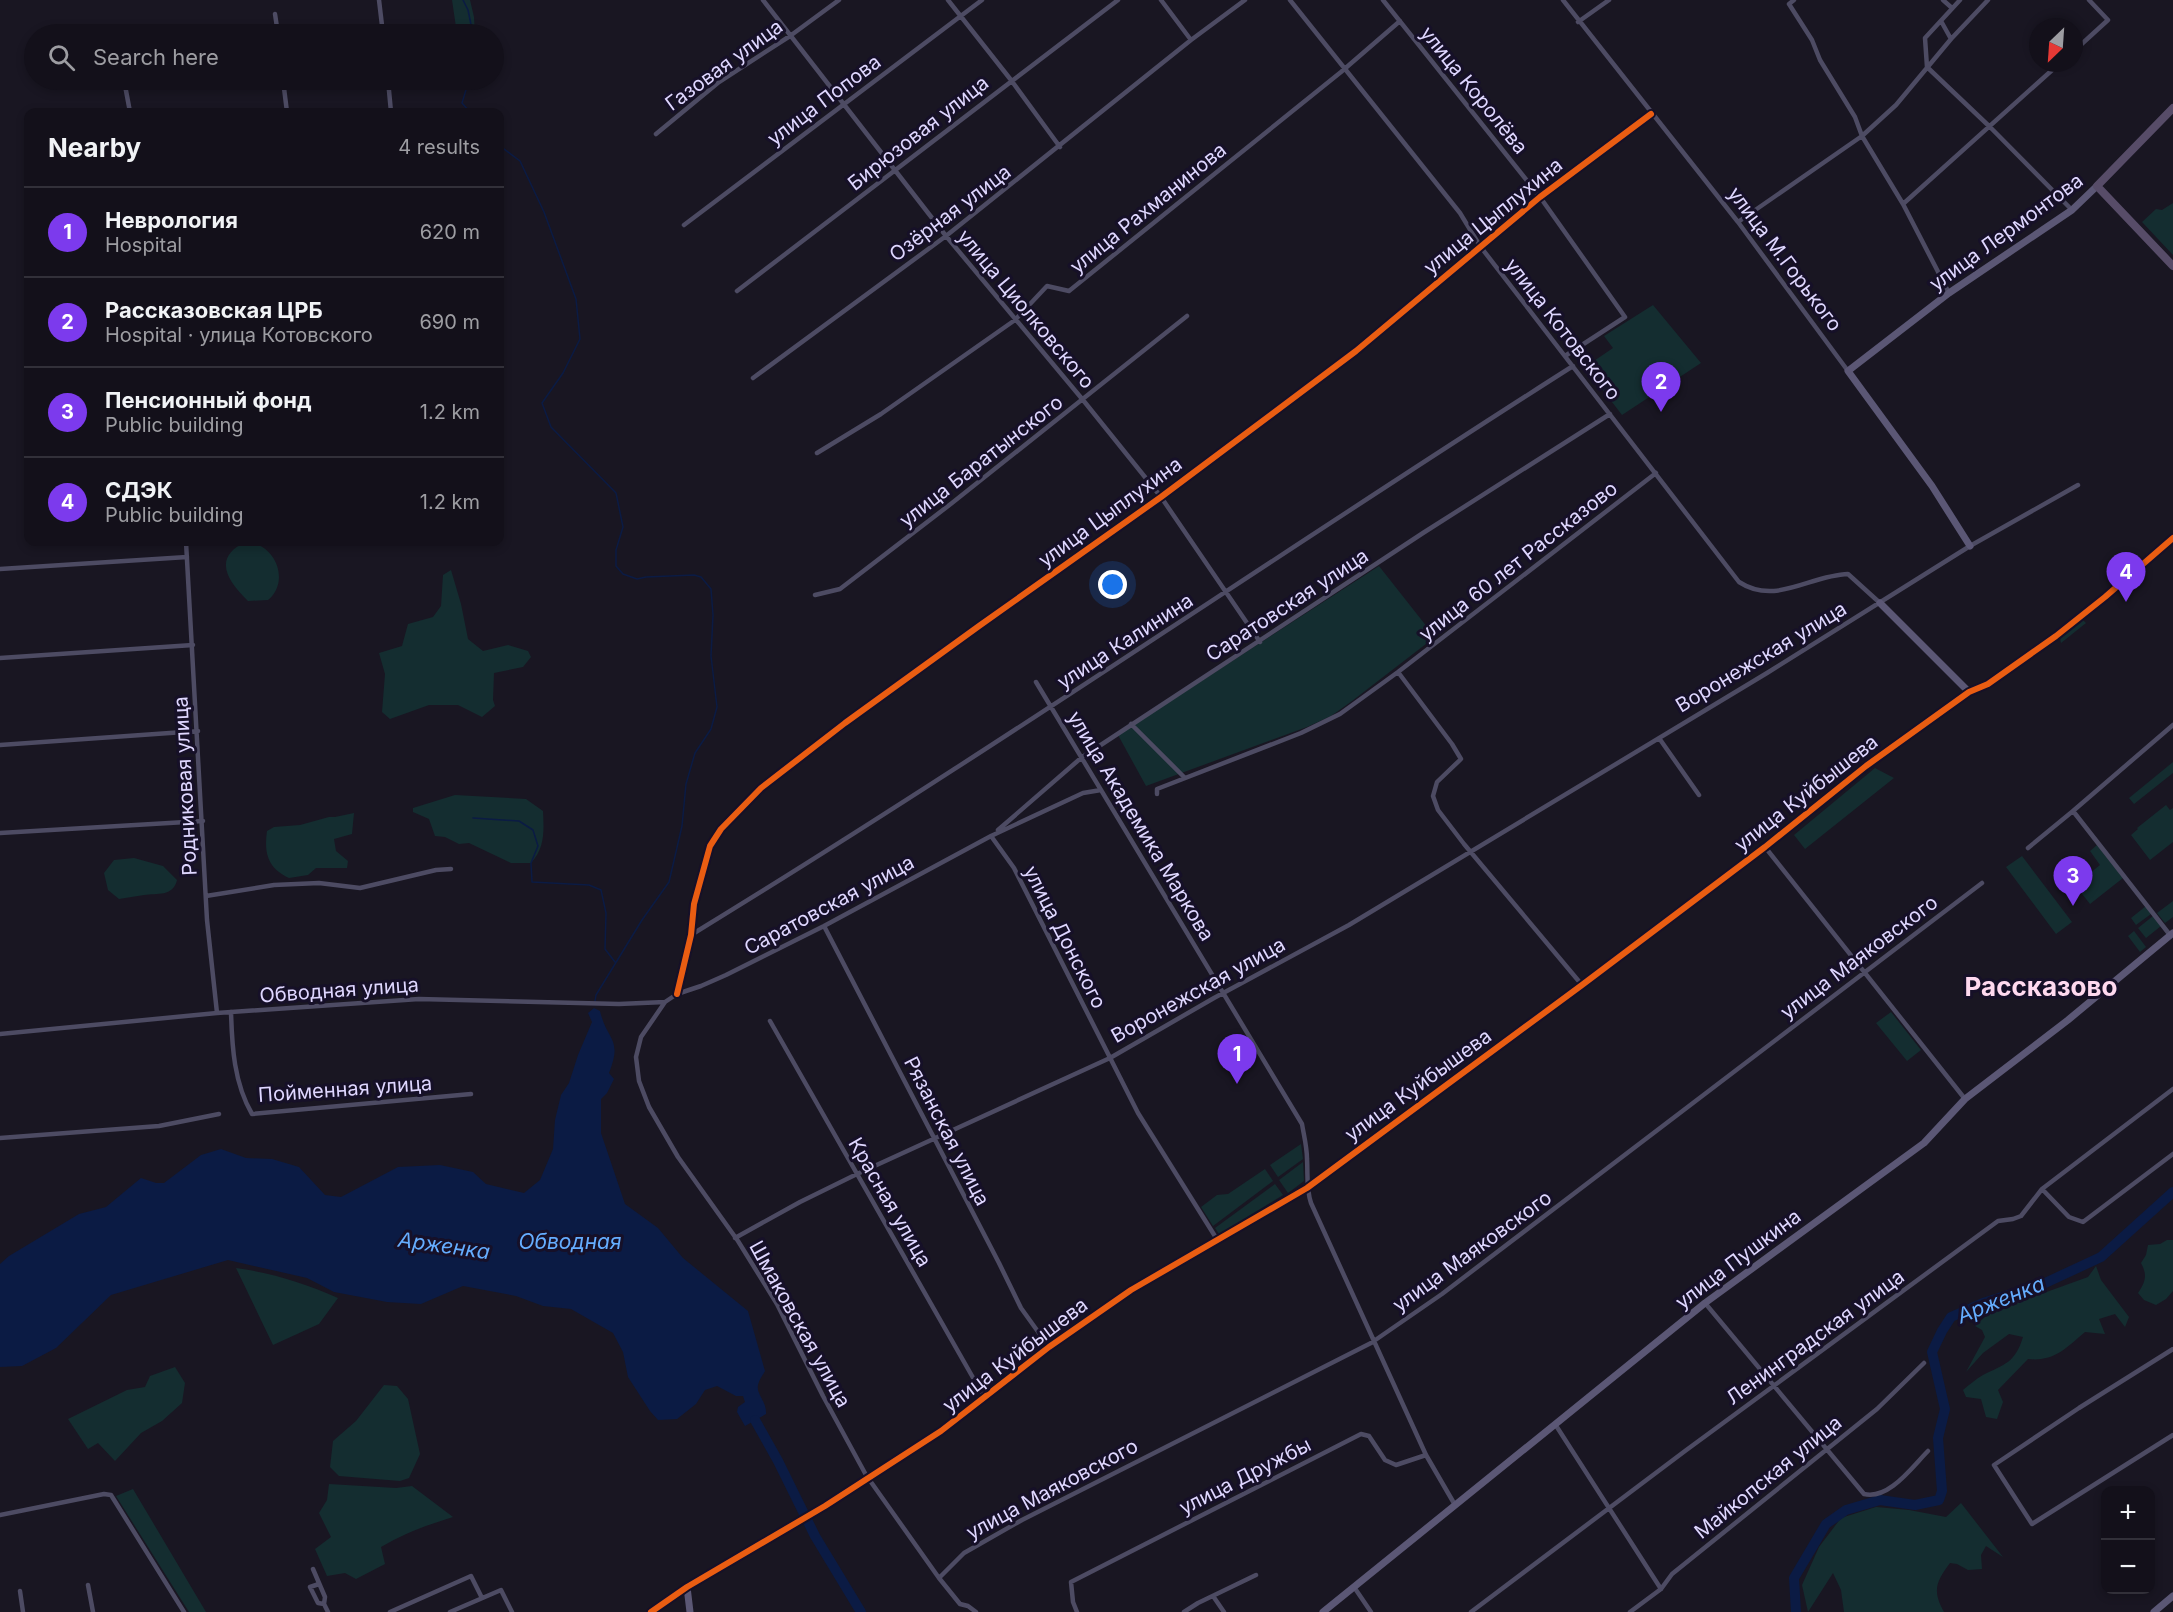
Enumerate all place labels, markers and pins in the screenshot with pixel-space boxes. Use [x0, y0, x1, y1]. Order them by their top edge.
pin: 2 [1642, 362, 1680, 412]
pin: 4 [2106, 552, 2146, 602]
pin: 3 [2054, 856, 2092, 906]
pin: 1 [1218, 1034, 1256, 1084]

